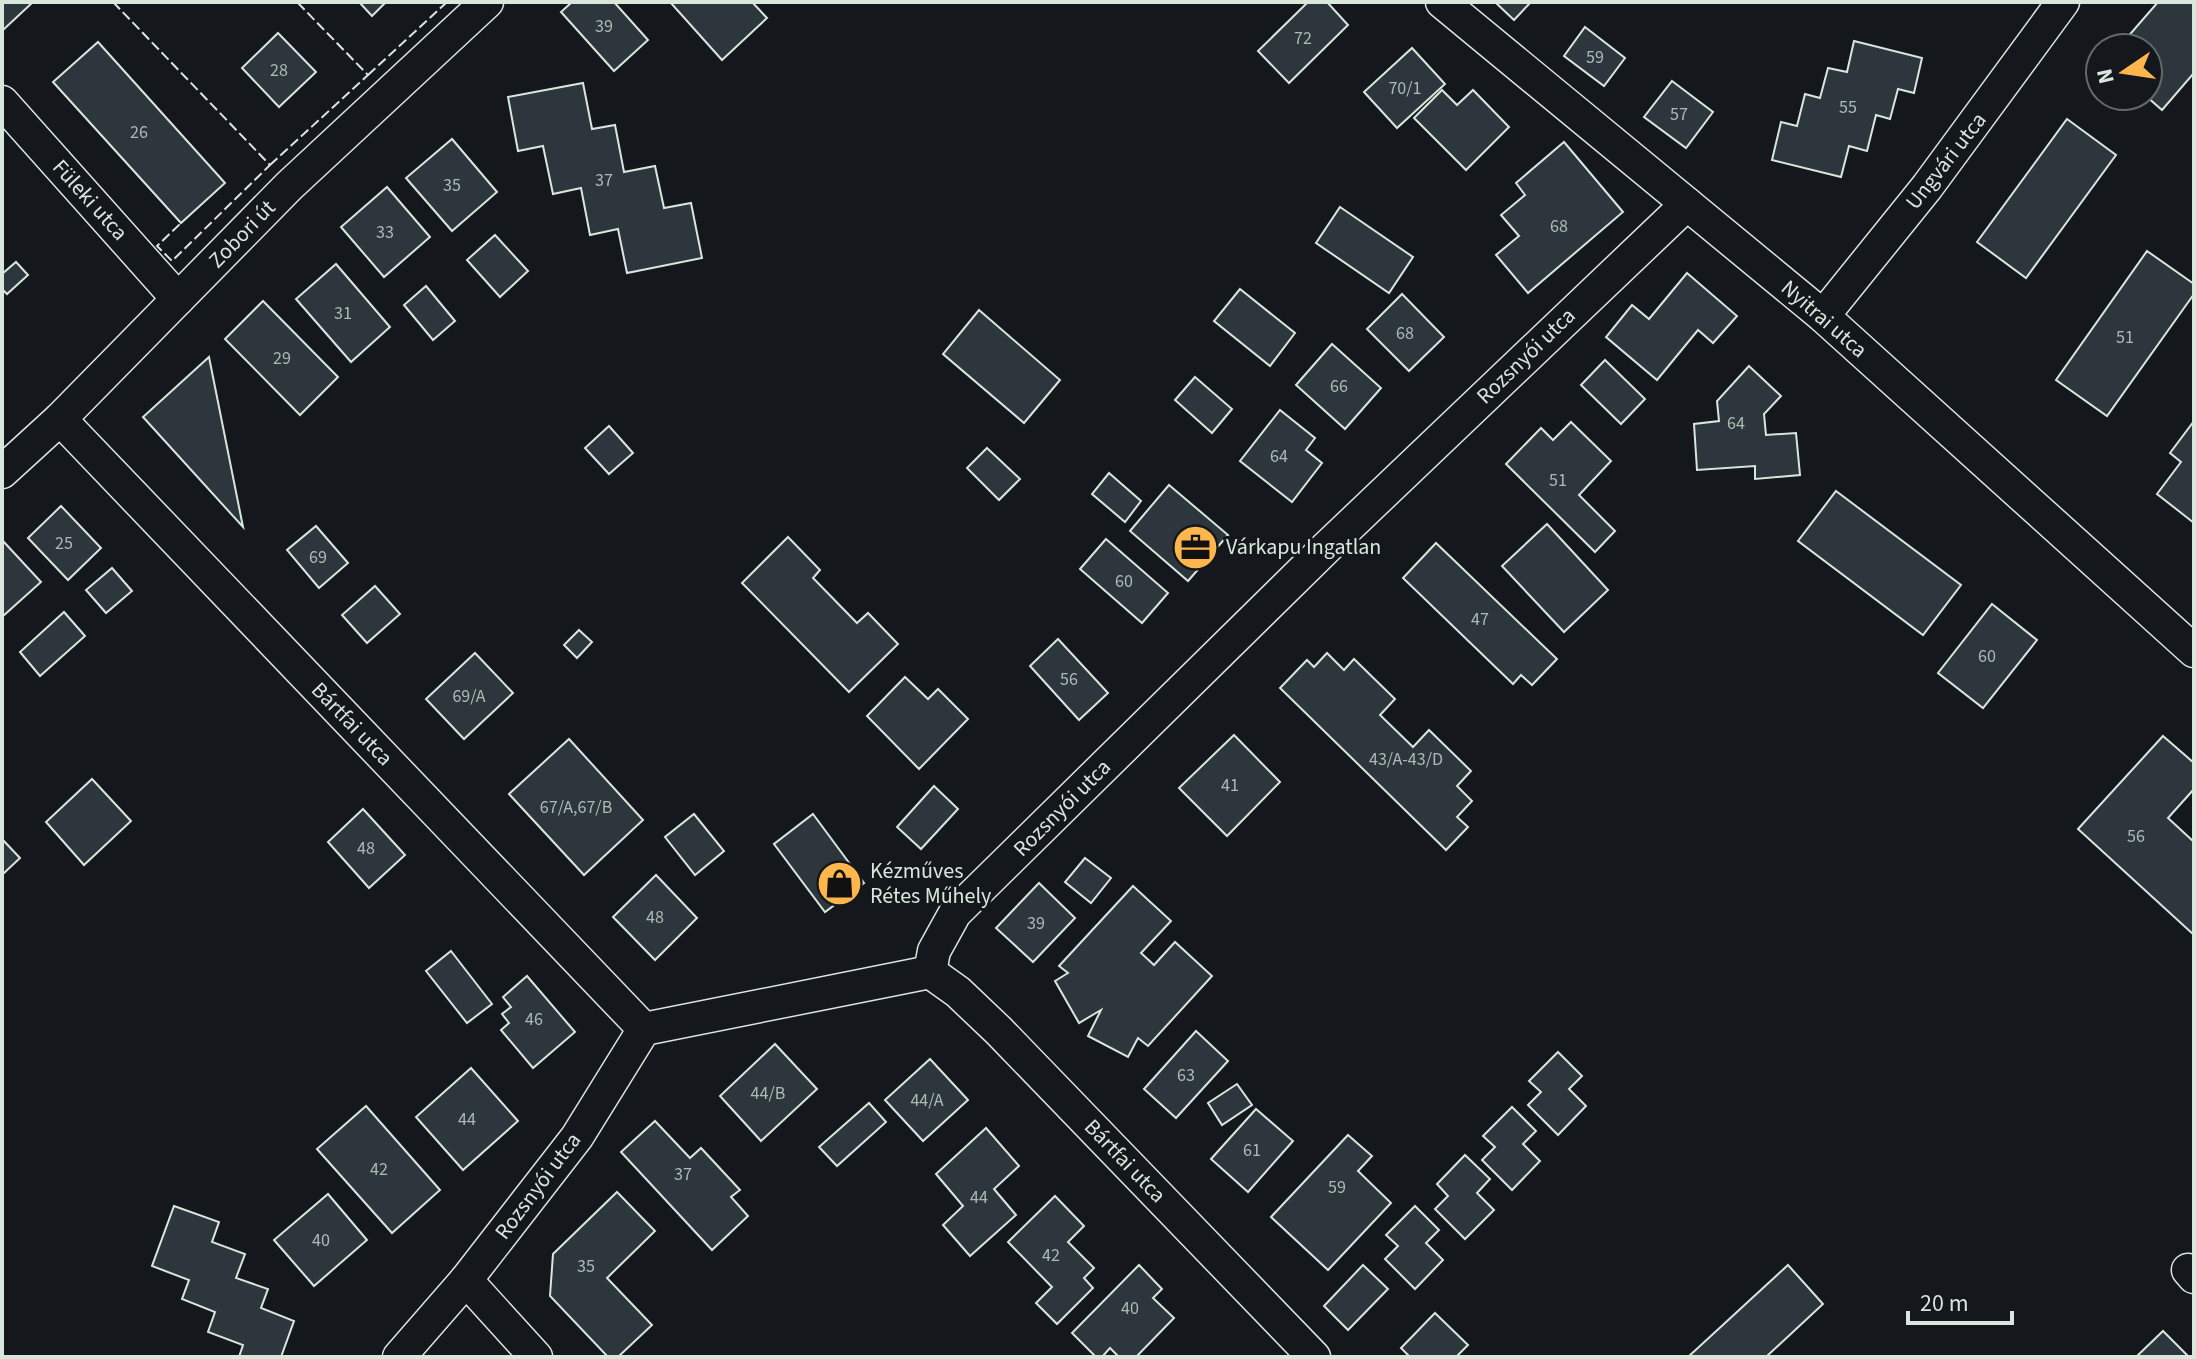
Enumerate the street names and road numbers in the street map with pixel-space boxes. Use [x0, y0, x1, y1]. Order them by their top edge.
street label: Ungvári utca [1898, 106, 1994, 216]
street label: Füleki utca [45, 152, 135, 248]
street label: Zobori út [201, 192, 283, 275]
street label: Nyitrai utca [1774, 272, 1874, 366]
street label: Rozsnyói utca [1469, 301, 1583, 411]
street label: Bártfai utca [304, 675, 400, 773]
street label: Rozsnyói utca [1006, 752, 1118, 864]
street label: Bártfai utca [1077, 1112, 1173, 1210]
street label: Rozsnyói utca [487, 1126, 589, 1246]

